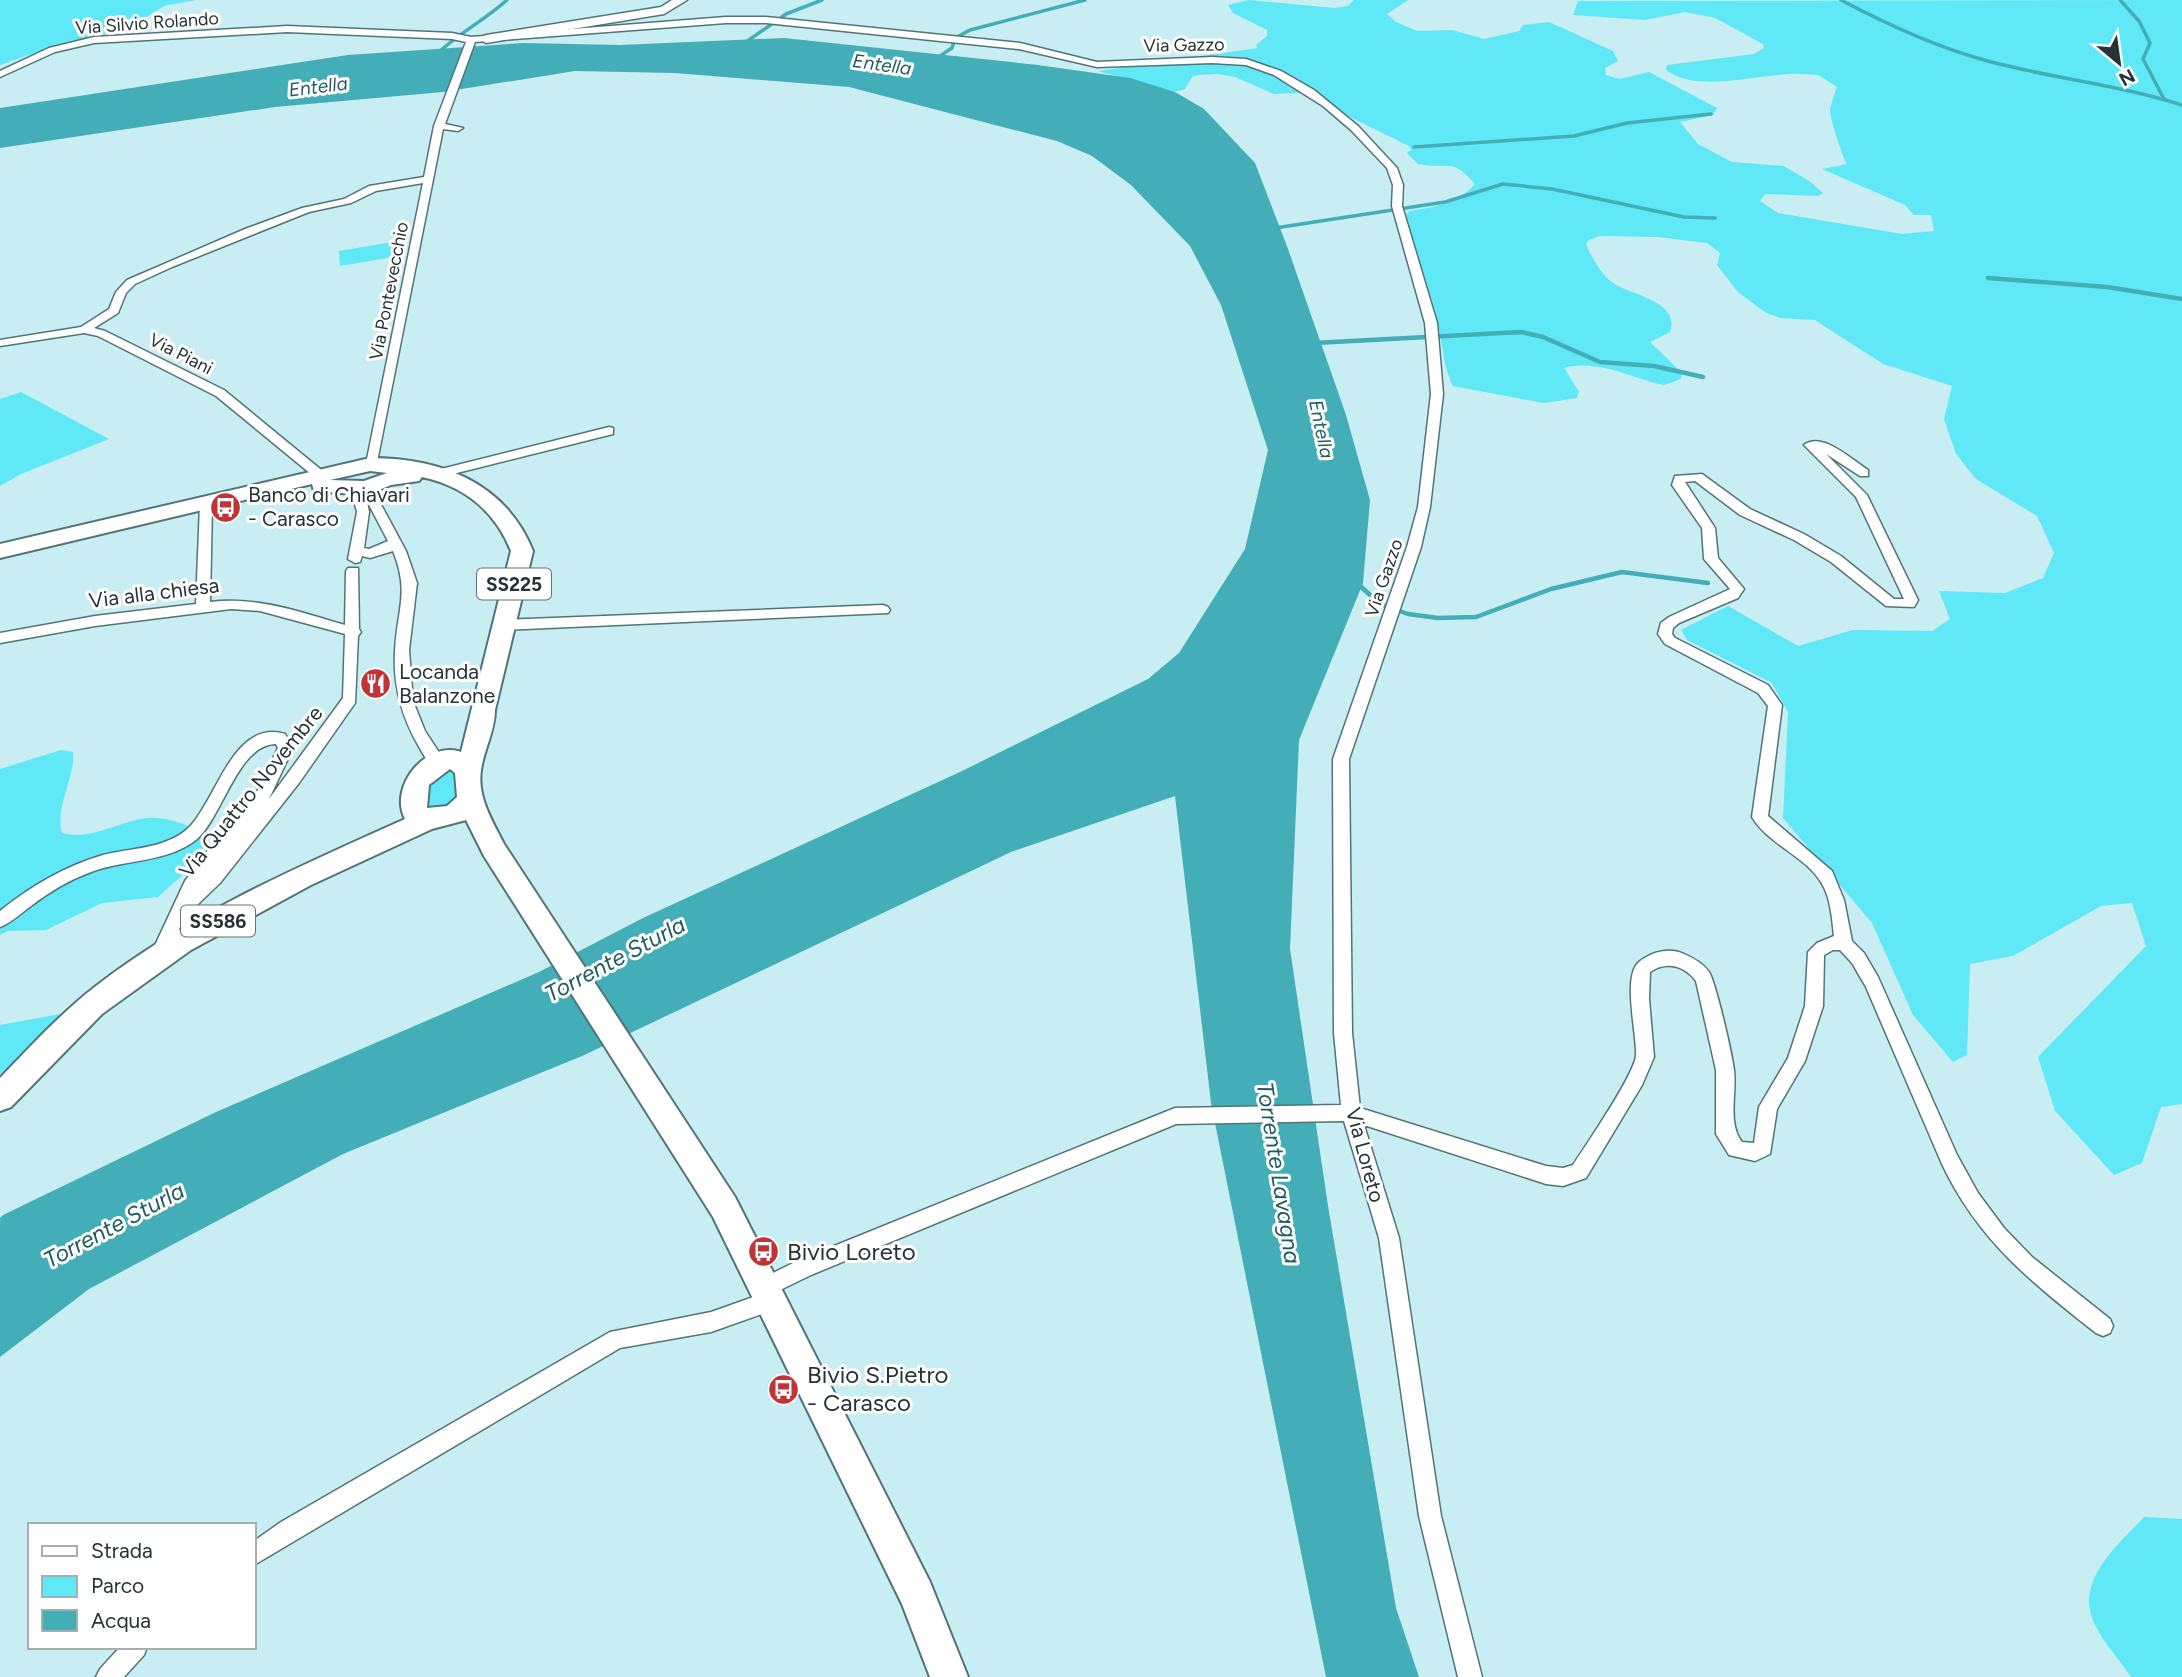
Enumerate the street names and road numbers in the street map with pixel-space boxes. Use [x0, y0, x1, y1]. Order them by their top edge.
street label: Via Silvio Rolando [75, 7, 219, 39]
street label: Via Gazzo [1143, 33, 1225, 57]
street label: Via Pontevecchio [365, 220, 413, 362]
street label: Via Piani [146, 329, 216, 379]
street label: Via Gazzo [1360, 536, 1408, 620]
road number: SS225 [477, 568, 551, 600]
street label: Via alla chiesa [87, 572, 221, 613]
street label: Via Quattro Novembre [174, 701, 328, 883]
road number: SS586 [181, 906, 255, 937]
street label: Via Loreto [1341, 1105, 1390, 1205]

